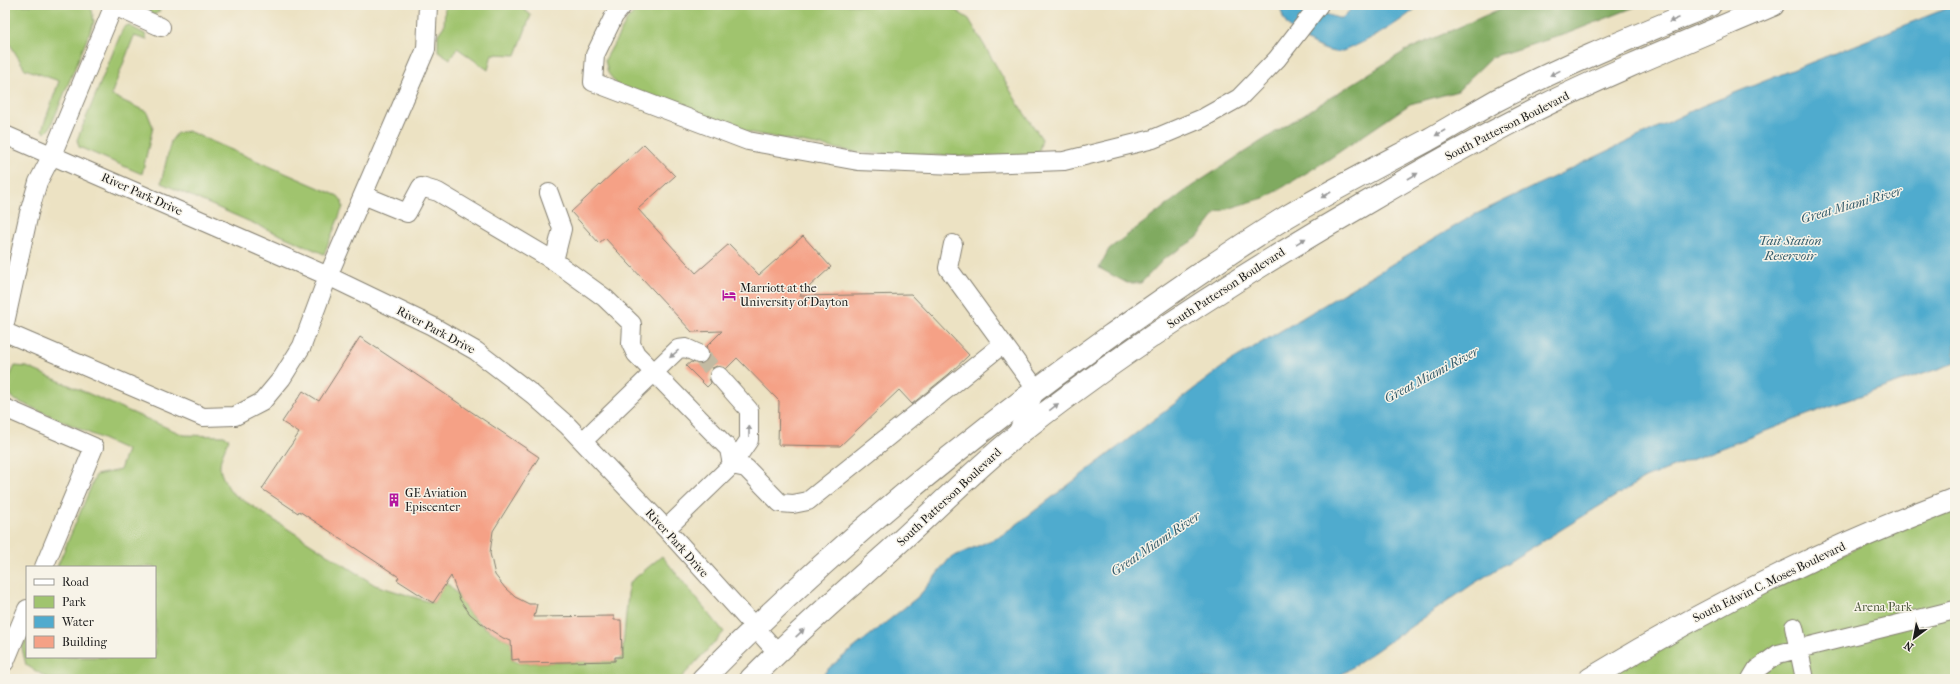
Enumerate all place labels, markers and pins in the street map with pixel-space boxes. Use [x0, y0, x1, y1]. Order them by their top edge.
place label: Marriott at the University of Dayton [740, 281, 848, 309]
hotel icon: Marriott at the University of Dayton [721, 287, 737, 303]
place label: GE Aviation Episcenter [405, 486, 467, 514]
building icon: GE Aviation Episcenter [386, 492, 402, 508]

